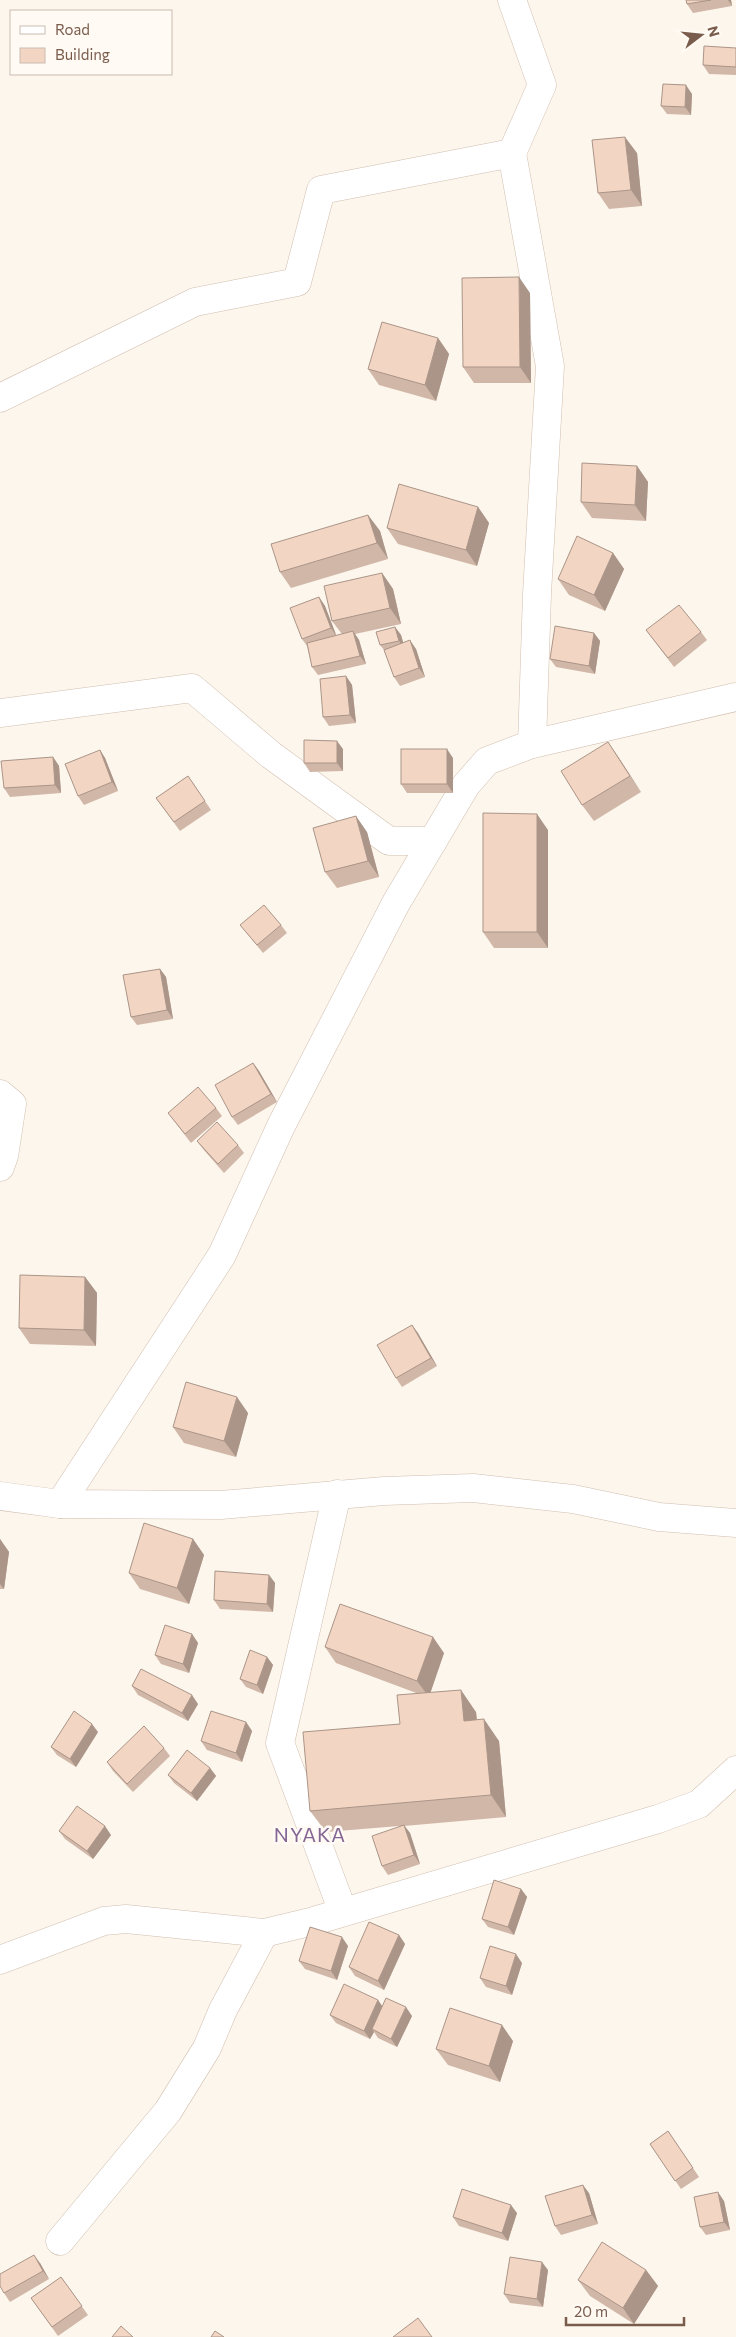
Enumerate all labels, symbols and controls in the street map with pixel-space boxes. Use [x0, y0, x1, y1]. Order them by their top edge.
legend [10, 10, 172, 75]
north arrow [676, 10, 726, 60]
text: Road [55, 20, 90, 38]
text: N [704, 24, 724, 39]
text: Building [55, 45, 110, 63]
district label: NYAKA [274, 1822, 346, 1846]
scale bar [566, 2294, 684, 2326]
text: 20 m [574, 2302, 608, 2320]

